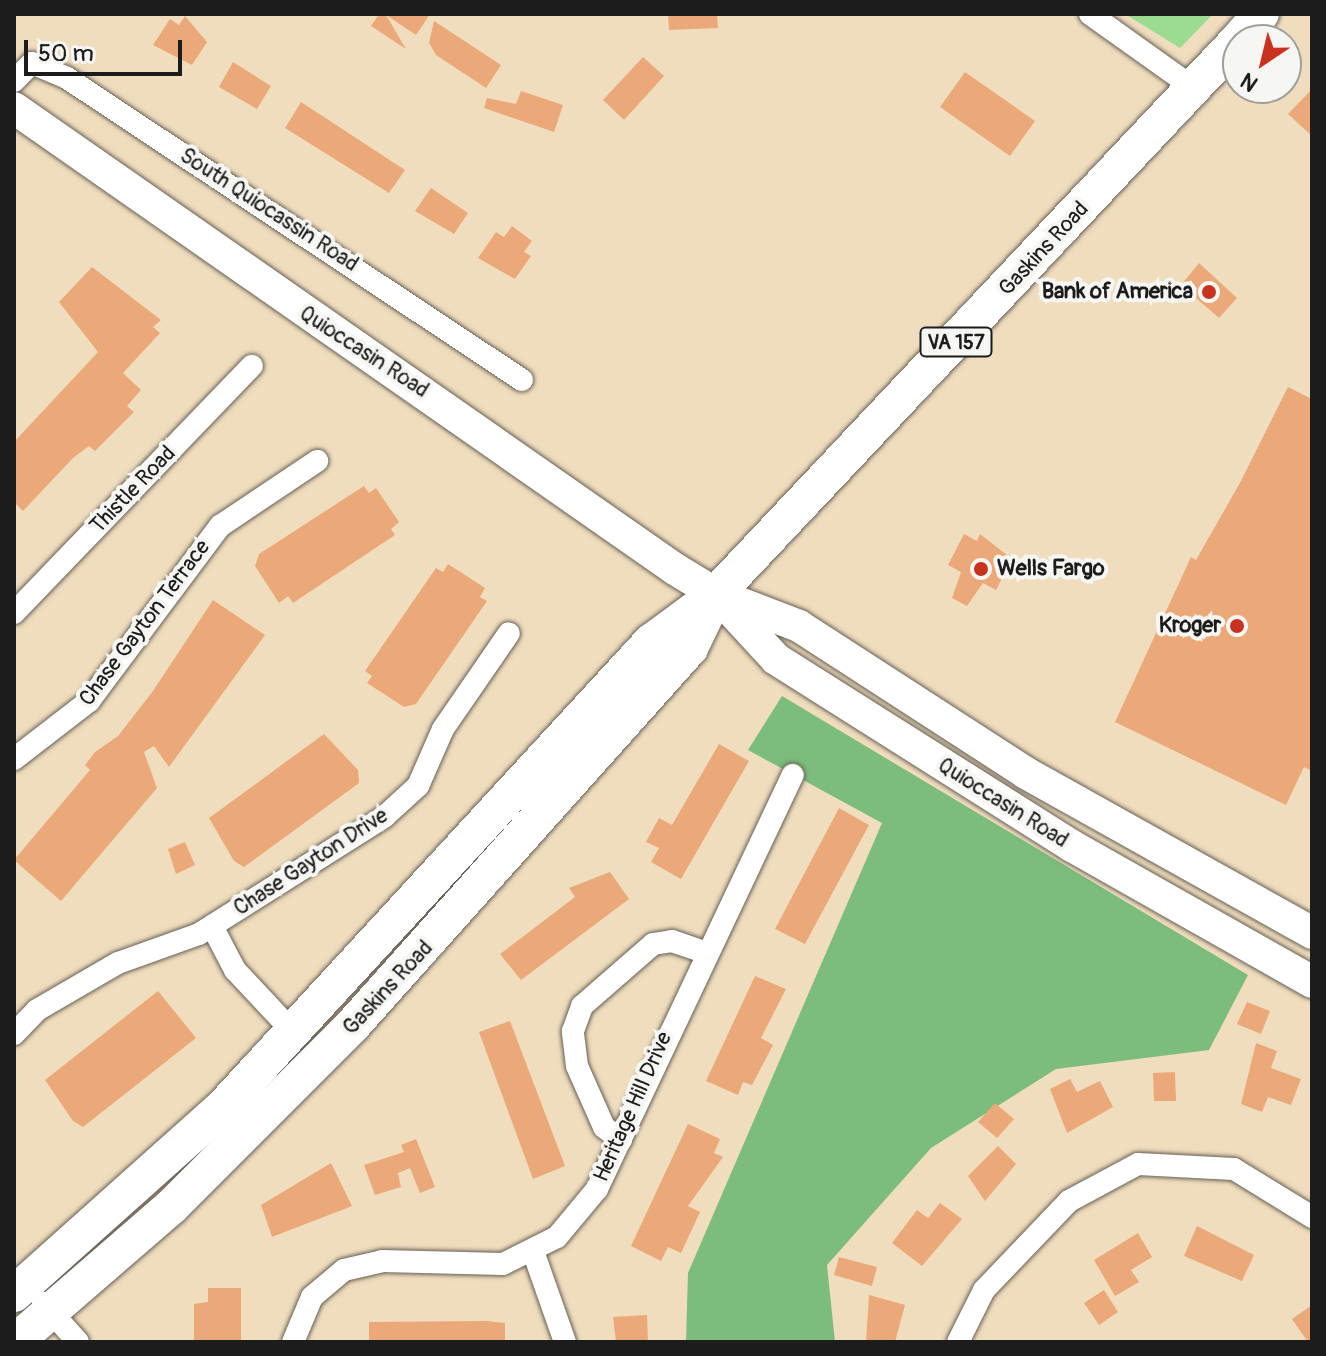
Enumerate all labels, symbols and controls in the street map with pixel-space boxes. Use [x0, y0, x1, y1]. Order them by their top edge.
scale bar [28, 24, 186, 74]
north arrow [1222, 24, 1302, 104]
text: 50 m [38, 39, 94, 68]
text: N [1235, 66, 1264, 98]
street label: South Quiocassin Road [175, 142, 363, 278]
street label: Gaskins Road [994, 196, 1094, 302]
place label: Bank of America [1042, 279, 1193, 305]
marker: Bank of America [1200, 283, 1218, 301]
street label: Quioccasin Road [294, 300, 434, 404]
road number: VA 157 [918, 326, 994, 358]
street label: Thistle Road [85, 441, 181, 539]
street label: Chase Gayton Terrace [74, 535, 216, 711]
place label: Wells Fargo [997, 556, 1105, 582]
marker: Wells Fargo [972, 560, 990, 578]
place label: Kroger [1159, 613, 1221, 639]
marker: Kroger [1228, 617, 1246, 635]
street label: Quioccasin Road [933, 752, 1073, 854]
street label: Chase Gayton Drive [229, 802, 393, 922]
street label: Gaskins Road [338, 935, 438, 1041]
street label: Heritage Hill Drive [588, 1028, 678, 1186]

